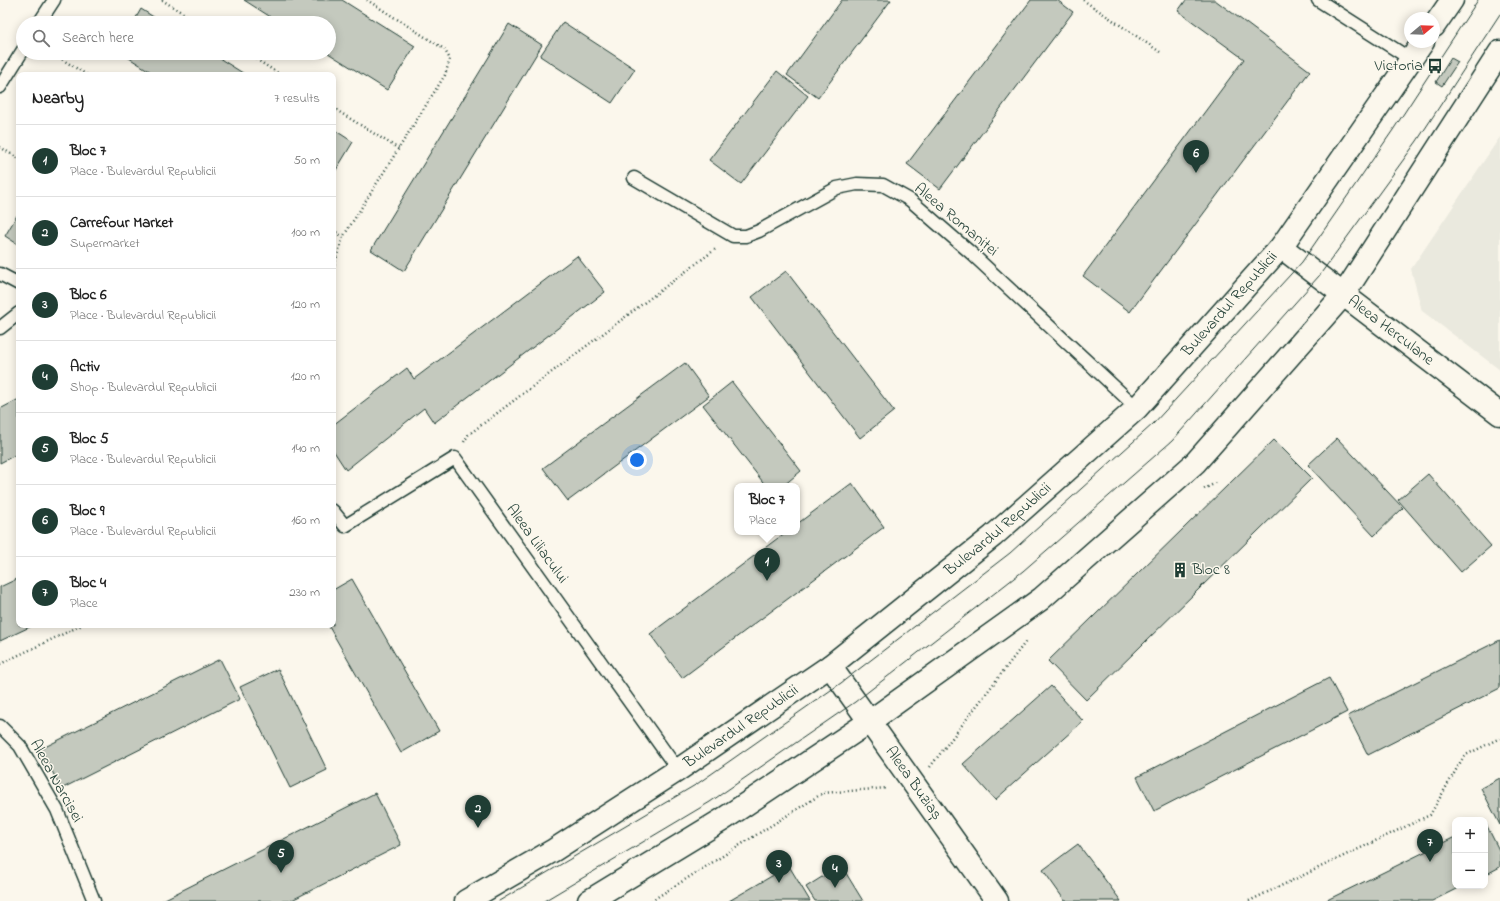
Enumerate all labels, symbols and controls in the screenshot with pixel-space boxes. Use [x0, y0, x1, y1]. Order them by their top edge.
north arrow [1404, 12, 1440, 48]
search box [16, 16, 336, 60]
icon: search [30, 27, 52, 49]
text: Search here [62, 27, 134, 49]
place label: Victoria [1374, 54, 1423, 78]
bus stop icon: Victoria [1426, 57, 1444, 75]
text: Nearby [32, 86, 84, 111]
text: 7 results [274, 89, 320, 108]
text: Bloc 7 [70, 140, 106, 162]
pin: 6 [1183, 140, 1209, 173]
text: 1 [43, 151, 47, 170]
text: 50 m [294, 151, 320, 170]
text: Place · Bulevardul Republicii [70, 162, 216, 181]
street label: Aleea Romaniței [908, 177, 1004, 263]
text: Carrefour Market [70, 212, 173, 234]
text: 2 [42, 223, 48, 242]
text: 100 m [291, 223, 320, 242]
text: Supermarket [70, 234, 140, 253]
street label: Bulevardul Republicii [1175, 246, 1284, 363]
text: Bloc 6 [70, 284, 107, 306]
street label: Aleea Herculane [1342, 290, 1440, 372]
text: 3 [42, 295, 48, 314]
text: 120 m [290, 295, 320, 314]
text: Place · Bulevardul Republicii [70, 306, 216, 325]
text: Activ [70, 356, 99, 378]
text: 4 [42, 367, 48, 386]
text: 120 m [290, 367, 320, 386]
text: Shop · Bulevardul Republicii [70, 378, 217, 397]
text: Bloc 5 [70, 428, 109, 450]
text: 5 [41, 439, 49, 458]
text: 140 m [292, 439, 320, 458]
text: Place · Bulevardul Republicii [70, 450, 216, 469]
your location [627, 450, 647, 470]
street label: Bulevardul Republicii [938, 477, 1057, 583]
popup [734, 483, 800, 535]
text: Bloc 7 [749, 489, 785, 511]
street label: Aleea Liliacului [500, 499, 574, 589]
text: Bloc 9 [70, 500, 104, 522]
text: 6 [42, 511, 48, 530]
text: 160 m [291, 511, 320, 530]
text: Place [749, 511, 777, 530]
text: Place · Bulevardul Republicii [70, 522, 216, 541]
pin: 1 [754, 548, 780, 581]
place label: Bloc 8 [1191, 558, 1230, 582]
building icon: Bloc 8 [1171, 561, 1189, 579]
text: Bloc 4 [70, 572, 106, 594]
text: 7 [42, 583, 48, 602]
text: 230 m [289, 583, 320, 602]
text: Place [70, 594, 98, 613]
street label: Bulevardul Republicii [678, 679, 804, 775]
street label: Aleea Narcisei [23, 735, 89, 827]
street label: Aleea Buziaș [879, 741, 948, 825]
pin: 2 [465, 795, 491, 828]
map controls [1452, 817, 1488, 889]
button: + [1452, 817, 1488, 853]
pin: 7 [1417, 829, 1443, 862]
pin: 5 [268, 840, 294, 873]
pin: 3 [766, 850, 792, 883]
button: − [1452, 853, 1488, 889]
pin: 4 [822, 855, 848, 888]

